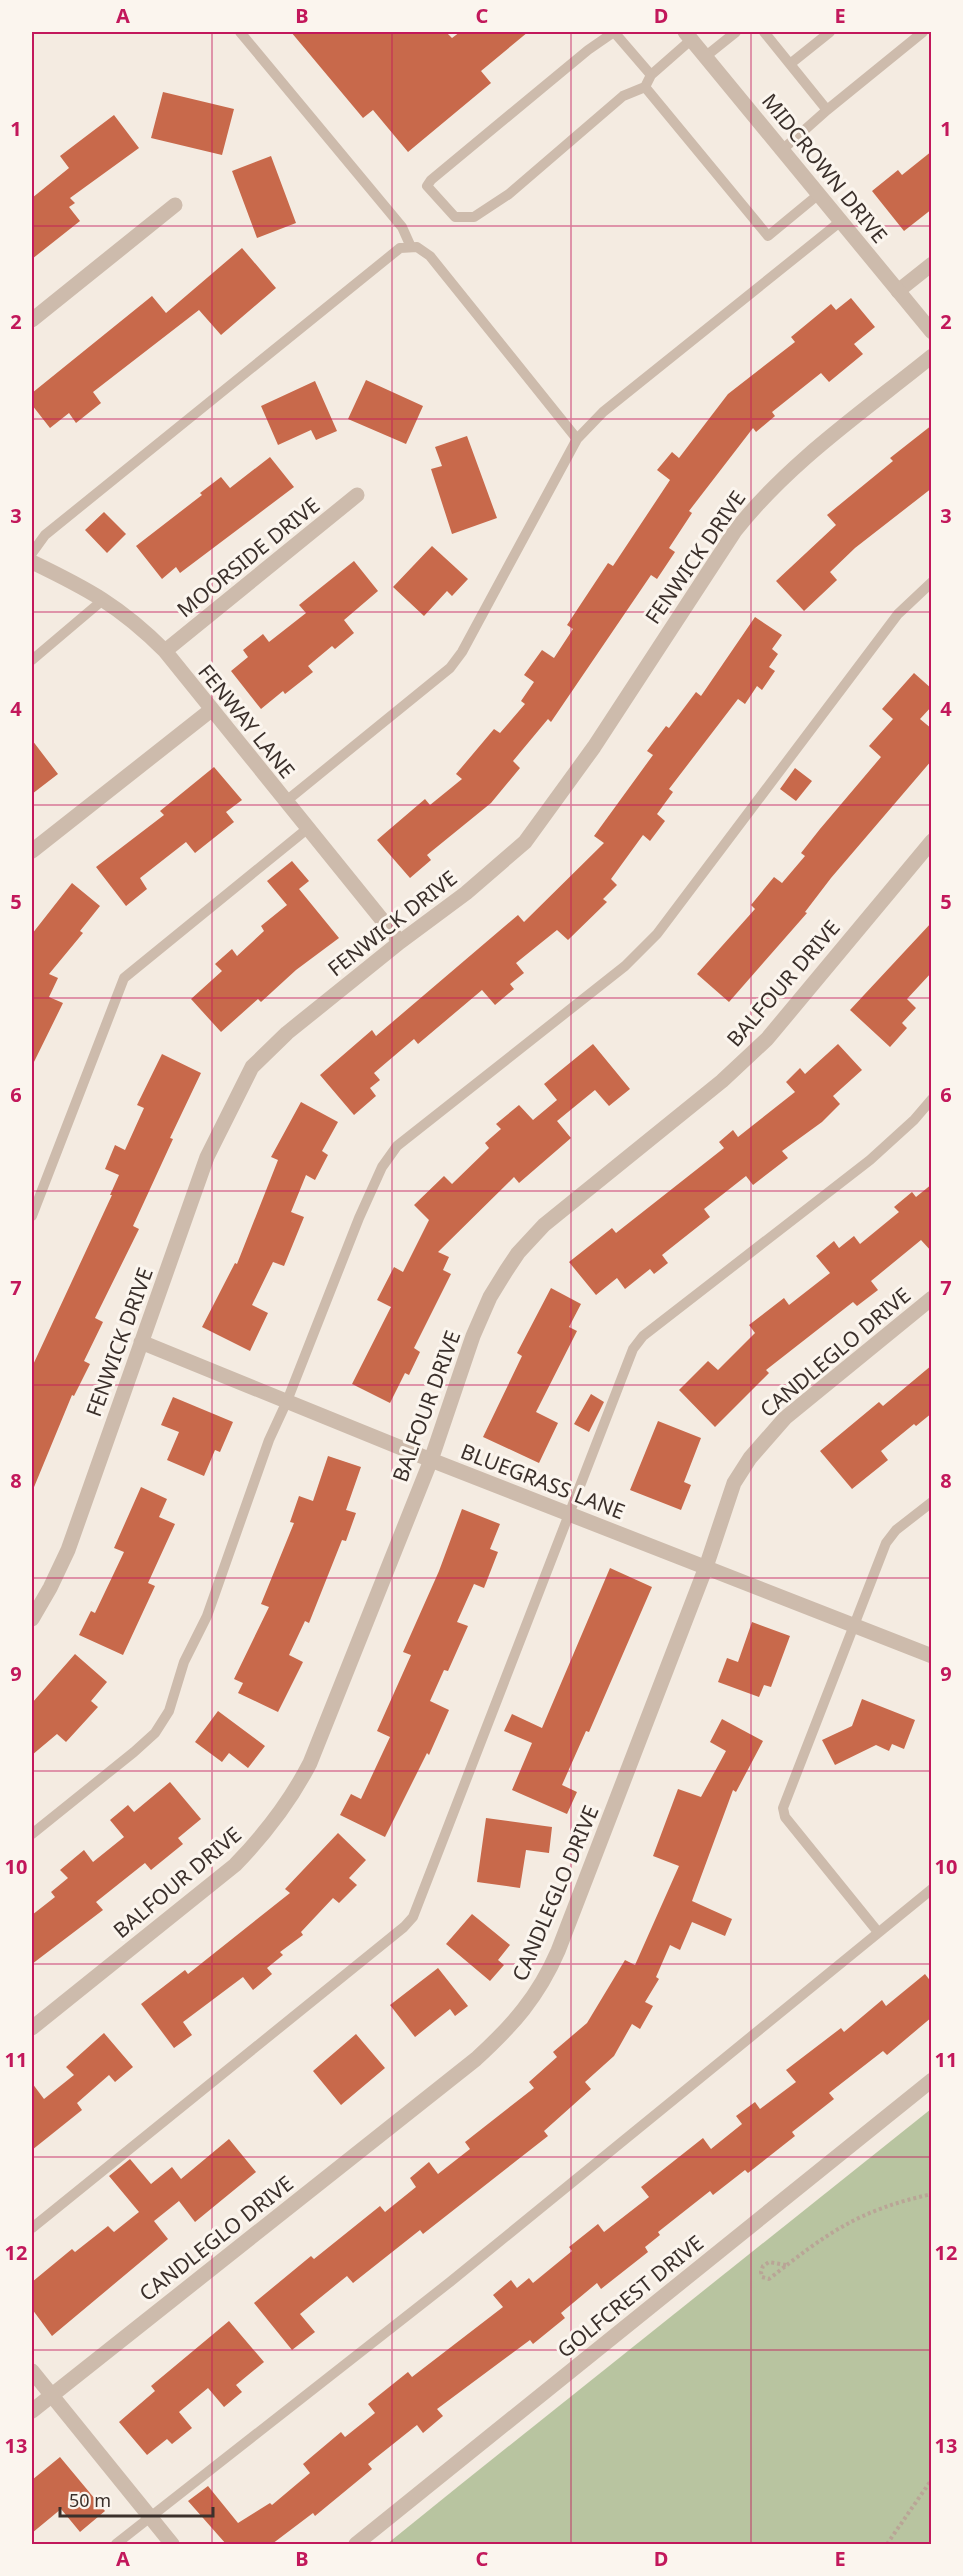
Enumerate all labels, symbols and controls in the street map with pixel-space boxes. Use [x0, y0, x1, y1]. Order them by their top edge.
text: A [116, 2, 130, 29]
text: B [295, 2, 309, 29]
text: C [476, 2, 489, 29]
text: D [654, 2, 668, 29]
text: E [834, 2, 846, 29]
street label: MIDCROWN DRIVE [756, 87, 894, 249]
text: 1 [10, 115, 22, 142]
text: 1 [940, 115, 952, 142]
text: 2 [10, 308, 22, 335]
text: 2 [940, 308, 952, 335]
street label: FENWICK DRIVE [639, 485, 751, 629]
street label: MOORSIDE DRIVE [171, 491, 325, 623]
text: 3 [10, 502, 22, 529]
text: 3 [940, 502, 952, 529]
street label: FENWAY LANE [192, 658, 302, 784]
text: 4 [10, 695, 22, 722]
text: 4 [940, 695, 952, 722]
street label: FENWICK DRIVE [322, 864, 462, 982]
text: 5 [10, 888, 22, 915]
text: 5 [940, 888, 952, 915]
street label: BALFOUR DRIVE [720, 914, 846, 1052]
text: 6 [10, 1081, 22, 1108]
text: 6 [940, 1081, 952, 1108]
street label: FENWICK DRIVE [79, 1264, 159, 1420]
text: 7 [10, 1274, 22, 1301]
text: 7 [940, 1274, 952, 1301]
street label: CANDLEGLO DRIVE [754, 1281, 916, 1423]
street label: BALFOUR DRIVE [386, 1326, 466, 1486]
street label: BLUEGRASS LANE [457, 1437, 629, 1525]
text: 8 [10, 1467, 22, 1494]
text: 8 [940, 1467, 952, 1494]
text: 9 [10, 1660, 22, 1687]
text: 9 [940, 1660, 952, 1687]
street label: CANDLEGLO DRIVE [505, 1801, 605, 1985]
street label: BALFOUR DRIVE [107, 1820, 247, 1944]
text: 10 [5, 1853, 27, 1880]
text: 10 [935, 1853, 957, 1880]
text: 11 [5, 2046, 27, 2073]
text: 11 [935, 2046, 957, 2073]
street label: CANDLEGLO DRIVE [133, 2169, 299, 2307]
street label: GOLFCREST DRIVE [551, 2228, 709, 2364]
text: 12 [5, 2239, 27, 2266]
text: 12 [935, 2239, 957, 2266]
text: 13 [5, 2432, 27, 2459]
text: 13 [935, 2432, 957, 2459]
scale bar [60, 2480, 213, 2518]
text: 50 m [69, 2488, 111, 2512]
text: A [116, 2545, 130, 2572]
text: B [295, 2545, 309, 2572]
text: C [476, 2545, 489, 2572]
text: D [654, 2545, 668, 2572]
text: E [834, 2545, 846, 2572]

